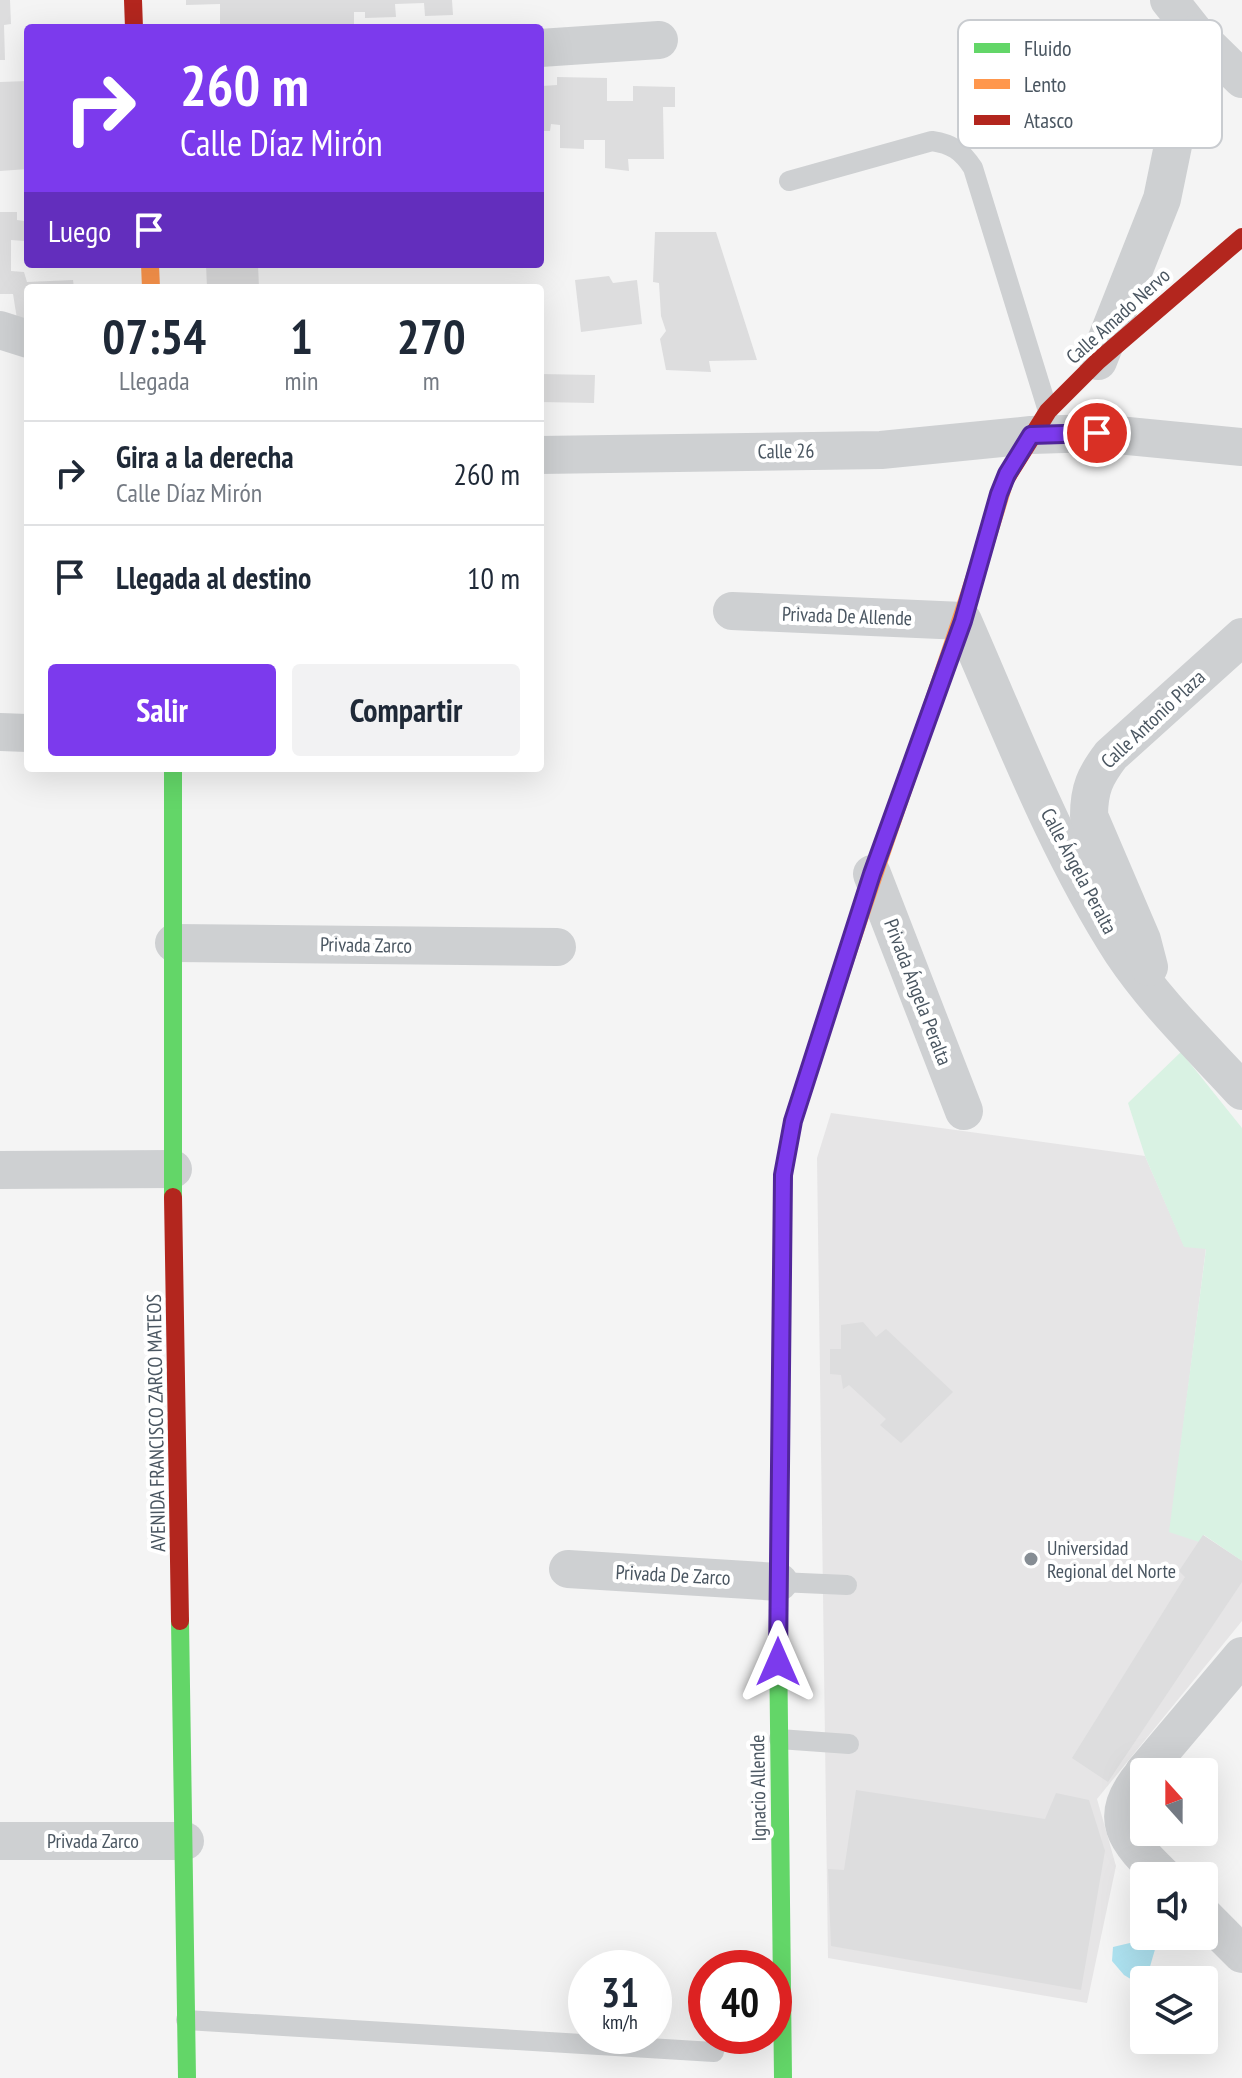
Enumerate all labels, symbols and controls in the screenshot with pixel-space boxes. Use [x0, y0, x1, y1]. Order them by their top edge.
legend [958, 20, 1222, 148]
text: Fluido [1024, 34, 1072, 62]
text: 260 m [180, 49, 309, 121]
icon: right [48, 56, 152, 160]
text: Lento [1024, 70, 1066, 98]
text: Atasco [1024, 106, 1073, 134]
text: Calle Díaz Mirón [180, 119, 383, 166]
icon: arrive [127, 208, 171, 252]
text: Luego [48, 211, 111, 250]
street label: Calle Amado Nervo [1061, 262, 1175, 370]
text: 07:54 [102, 305, 206, 367]
text: 1 [290, 305, 313, 367]
text: 270 [397, 305, 466, 367]
text: Llegada [119, 364, 190, 397]
text: min [284, 364, 318, 397]
text: m [423, 364, 440, 397]
pin [1063, 399, 1131, 467]
icon: arrive [1075, 411, 1119, 455]
text: Gira a la derecha [116, 437, 294, 476]
street label: Calle 26 [757, 438, 815, 464]
icon: right [48, 451, 92, 495]
text: 260 m [454, 454, 520, 493]
text: Calle Díaz Mirón [116, 476, 262, 509]
icon: arrive [48, 555, 92, 599]
text: Llegada al destino [116, 558, 311, 597]
text: 10 m [467, 558, 520, 597]
street label: Privada De Allende [782, 601, 912, 631]
button: Salir [48, 664, 276, 756]
button: Compartir [292, 664, 520, 756]
street label: Calle Antonio Plaza [1095, 664, 1211, 774]
street label: Calle Ángela Peralta [1035, 804, 1123, 938]
street label: Privada Ángela Peralta [878, 915, 958, 1069]
street label: Privada Zarco [320, 931, 412, 959]
street label: AVENIDA FRANCISCO ZARCO MATEOS [141, 1294, 171, 1552]
place label: Universidad Regional del Norte [1047, 1535, 1176, 1584]
marker: Universidad Regional del Norte [1022, 1550, 1040, 1568]
street label: Privada De Zarco [615, 1559, 731, 1591]
position arrow [736, 1620, 820, 1704]
street label: Ignacio Allende [744, 1734, 772, 1842]
north arrow [1130, 1758, 1218, 1846]
map controls [1130, 1758, 1218, 2054]
street label: Privada Zarco [47, 1828, 139, 1854]
button: sound [1130, 1862, 1218, 1950]
speed limit sign: 40 [688, 1950, 792, 2054]
text: 31 [601, 1966, 639, 2018]
button: layers [1130, 1966, 1218, 2054]
text: km/h [602, 2009, 638, 2035]

